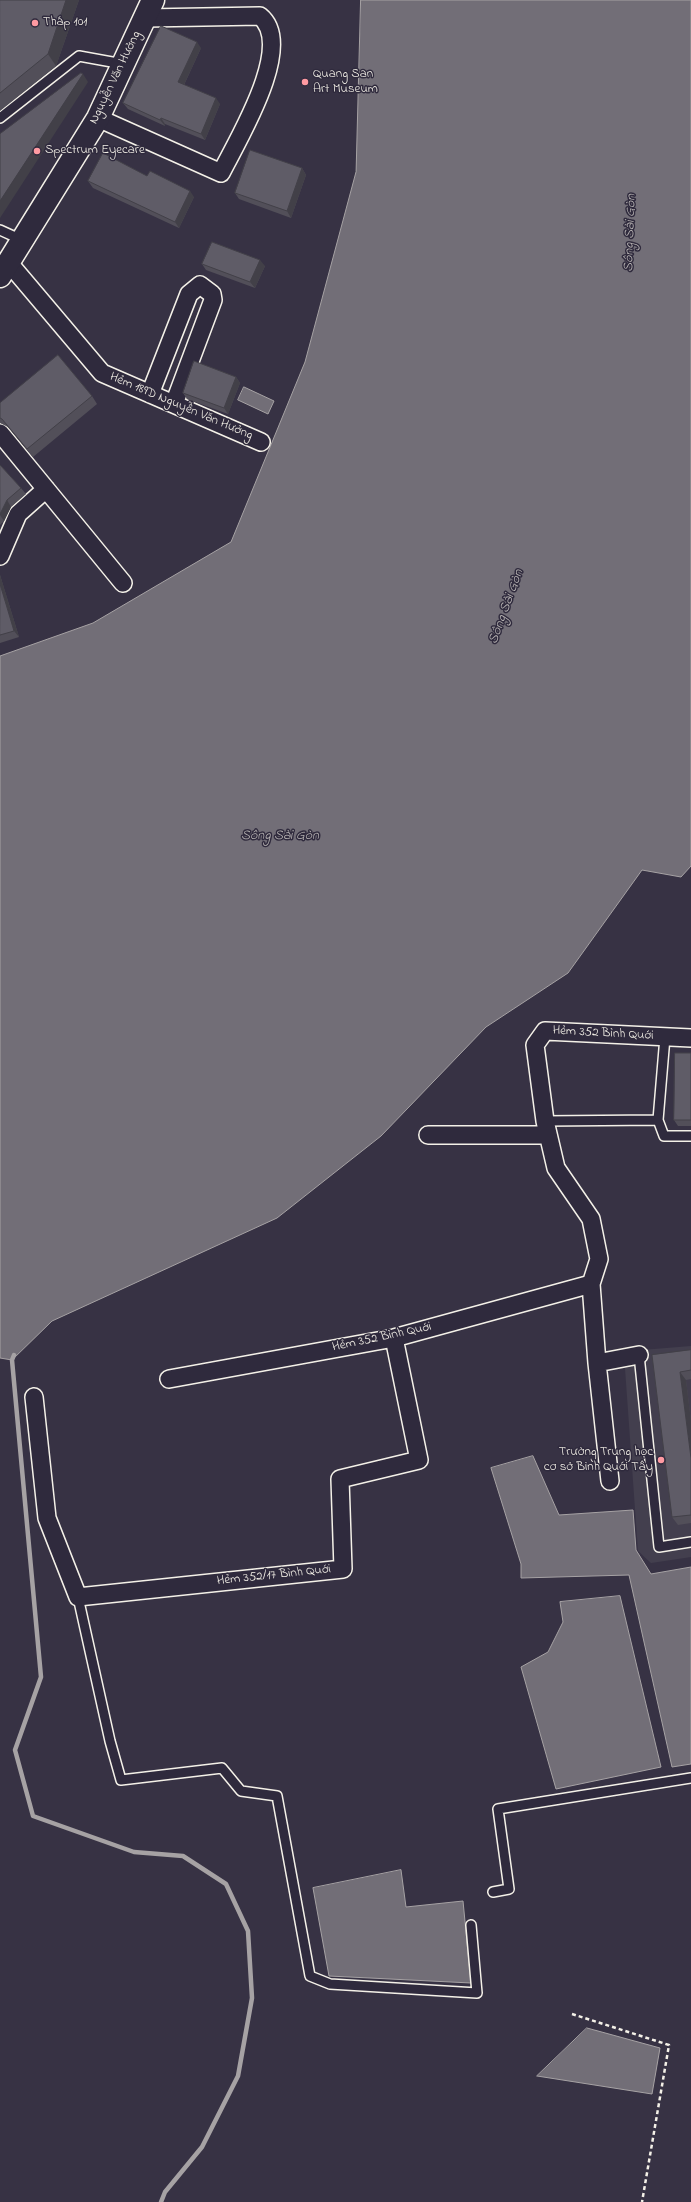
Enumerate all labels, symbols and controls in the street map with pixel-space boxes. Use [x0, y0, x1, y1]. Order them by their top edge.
place label: Tháp 101 [43, 15, 87, 31]
marker: Tháp 101 [30, 18, 40, 28]
street label: Nguyễn Văn Hưởng [87, 29, 145, 127]
place label: Quang San Art Museum [313, 67, 378, 98]
marker: Quang San Art Museum [300, 77, 310, 87]
place label: Spectrum Eyecare [45, 143, 145, 159]
marker: Spectrum Eyecare [32, 146, 42, 156]
water label: Sông Sài Gòn [621, 194, 641, 272]
street label: Hẻm 189D Nguyễn Văn Hưởng [107, 370, 255, 444]
water label: Sông Sài Gòn [486, 567, 528, 647]
water label: Sông Sài Gòn [241, 829, 319, 845]
street label: Hẻm 352 Bình Quới [552, 1024, 654, 1044]
street label: Hẻm 352 Bình Quới [331, 1320, 433, 1356]
place label: Trường Trung học cơ sở Bình Quới Tây [544, 1445, 653, 1476]
marker: Trường Trung học cơ sở Bình Quới Tây [656, 1455, 666, 1465]
street label: Hẻm 352/17 Bình Quới [216, 1562, 332, 1590]

